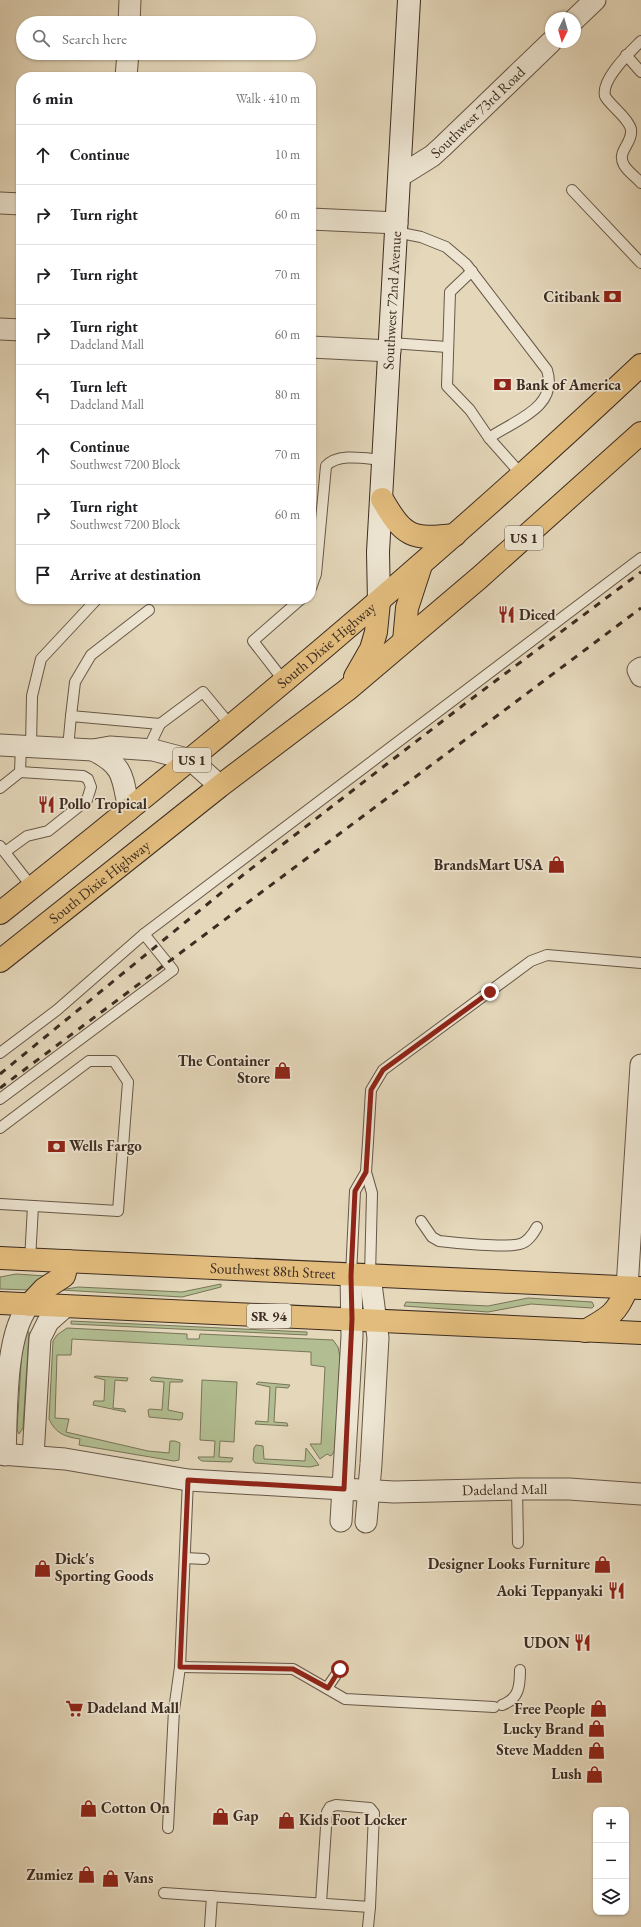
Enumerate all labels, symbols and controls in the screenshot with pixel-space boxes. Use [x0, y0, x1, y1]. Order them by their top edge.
north arrow [545, 12, 581, 48]
search box [16, 16, 316, 60]
icon: search [30, 27, 52, 49]
text: Search here [62, 29, 127, 48]
street label: Southwest 73rd Road [426, 62, 529, 162]
text: 6 min [32, 87, 73, 109]
text: Walk · 410 m [236, 90, 300, 107]
icon: ahead [32, 144, 54, 166]
text: Continue [70, 145, 130, 164]
text: 10 m [275, 146, 300, 163]
icon: right [32, 204, 54, 226]
text: Turn right [70, 205, 138, 224]
text: 60 m [275, 206, 300, 223]
street label: Southwest 72nd Avenue [378, 230, 405, 370]
icon: right [32, 264, 54, 286]
text: Turn right [70, 265, 138, 284]
text: 70 m [275, 266, 300, 283]
place label: Citibank [544, 287, 601, 306]
bank icon: Citibank [603, 287, 623, 307]
text: Turn right [70, 317, 138, 336]
icon: right [32, 324, 54, 346]
text: 60 m [275, 326, 300, 343]
text: Dadeland Mall [70, 336, 144, 353]
bank icon: Bank of America [493, 375, 513, 395]
place label: Bank of America [516, 375, 621, 394]
text: Turn left [70, 377, 127, 396]
icon: left [32, 384, 54, 406]
text: 80 m [275, 386, 300, 403]
text: Dadeland Mall [70, 396, 144, 413]
text: Continue [70, 437, 130, 456]
icon: ahead [32, 444, 54, 466]
text: 70 m [275, 446, 300, 463]
text: Southwest 7200 Block [70, 456, 180, 473]
text: Turn right [70, 497, 138, 516]
icon: right [32, 504, 54, 526]
text: 60 m [275, 506, 300, 523]
text: Southwest 7200 Block [70, 516, 180, 533]
road number: US 1 [505, 526, 543, 550]
icon: arrive [32, 564, 54, 586]
text: Arrive at destination [70, 565, 201, 584]
street label: South Dixie Highway [273, 597, 380, 692]
restaurant icon: Diced [496, 605, 516, 625]
place label: Diced [519, 605, 556, 624]
road number: US 1 [173, 748, 211, 772]
restaurant icon: Pollo Tropical [36, 794, 56, 814]
place label: Pollo Tropical [59, 794, 148, 813]
street label: South Dixie Highway [45, 835, 154, 928]
place label: BrandsMart USA [434, 855, 543, 874]
shop icon: BrandsMart USA [546, 855, 566, 875]
route end [481, 983, 499, 1001]
place label: The Container Store [177, 1051, 271, 1087]
shop icon: The Container Store [273, 1060, 293, 1080]
bank icon: Wells Fargo [46, 1136, 66, 1156]
place label: Wells Fargo [69, 1136, 142, 1155]
street label: Southwest 88th Street [210, 1258, 336, 1283]
road number: SR 94 [247, 1304, 291, 1328]
street label: Dadeland Mall [462, 1479, 548, 1499]
place label: Dick's Sporting Goods [55, 1549, 154, 1585]
place label: Designer Looks Furniture [428, 1554, 590, 1573]
shop icon: Designer Looks Furniture [593, 1554, 613, 1574]
shop icon: Dick's Sporting Goods [32, 1558, 52, 1578]
place label: Aoki Teppanyaki [496, 1581, 604, 1600]
restaurant icon: Aoki Teppanyaki [606, 1581, 626, 1601]
place label: UDON [523, 1633, 570, 1652]
restaurant icon: UDON [573, 1633, 593, 1653]
route start [331, 1660, 349, 1678]
supermarket icon: Dadeland Mall [64, 1698, 84, 1718]
place label: Dadeland Mall [87, 1698, 180, 1717]
place label: Free People [514, 1699, 585, 1718]
shop icon: Free People [588, 1699, 608, 1719]
place label: Lucky Brand [503, 1719, 585, 1738]
shop icon: Lucky Brand [587, 1719, 607, 1739]
place label: Steve Madden [496, 1740, 584, 1759]
shop icon: Steve Madden [586, 1740, 606, 1760]
place label: Lush [551, 1764, 583, 1783]
shop icon: Lush [585, 1764, 605, 1784]
shop icon: Cotton On [78, 1798, 98, 1818]
place label: Cotton On [101, 1798, 170, 1817]
shop icon: Gap [210, 1806, 230, 1826]
place label: Gap [233, 1806, 259, 1825]
map controls [593, 1807, 629, 1915]
button: + [593, 1807, 629, 1843]
shop icon: Kids Foot Locker [276, 1810, 296, 1830]
place label: Kids Foot Locker [299, 1810, 408, 1829]
button: − [593, 1843, 629, 1879]
place label: Zumiez [26, 1865, 73, 1884]
shop icon: Zumiez [76, 1865, 96, 1885]
shop icon: Vans [101, 1868, 121, 1888]
place label: Vans [124, 1868, 153, 1887]
button: layers [593, 1879, 629, 1915]

